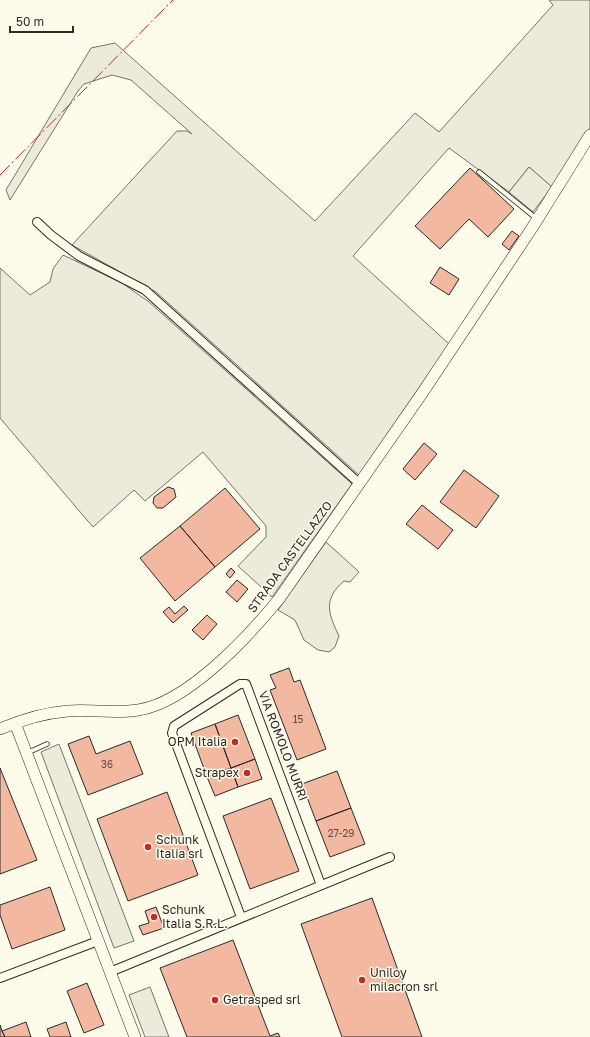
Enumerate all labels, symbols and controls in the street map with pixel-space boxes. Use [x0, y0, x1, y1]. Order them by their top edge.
scale bar [10, 8, 73, 34]
text: 50 m [16, 14, 44, 29]
street label: STRADA CASTELLAZZO [244, 498, 335, 615]
street label: VIA ROMOLO MURRI [256, 689, 311, 803]
house number: 15 [293, 713, 304, 725]
place label: OPM Italia [168, 734, 227, 749]
marker: OPM Italia [230, 737, 240, 747]
house number: 36 [101, 758, 113, 770]
place label: Strapex [195, 765, 239, 780]
marker: Strapex [242, 768, 252, 778]
house number: 27-29 [328, 827, 354, 839]
place label: Schunk Italia srl [156, 832, 203, 861]
marker: Schunk Italia srl [143, 842, 153, 852]
place label: Schunk Italia S.R.L. [162, 902, 228, 931]
marker: Schunk Italia S.R.L. [149, 912, 159, 922]
place label: Uniloy milacron srl [370, 965, 438, 994]
marker: Uniloy milacron srl [357, 975, 367, 985]
place label: Getrasped srl [223, 992, 301, 1007]
marker: Getrasped srl [210, 995, 220, 1005]

